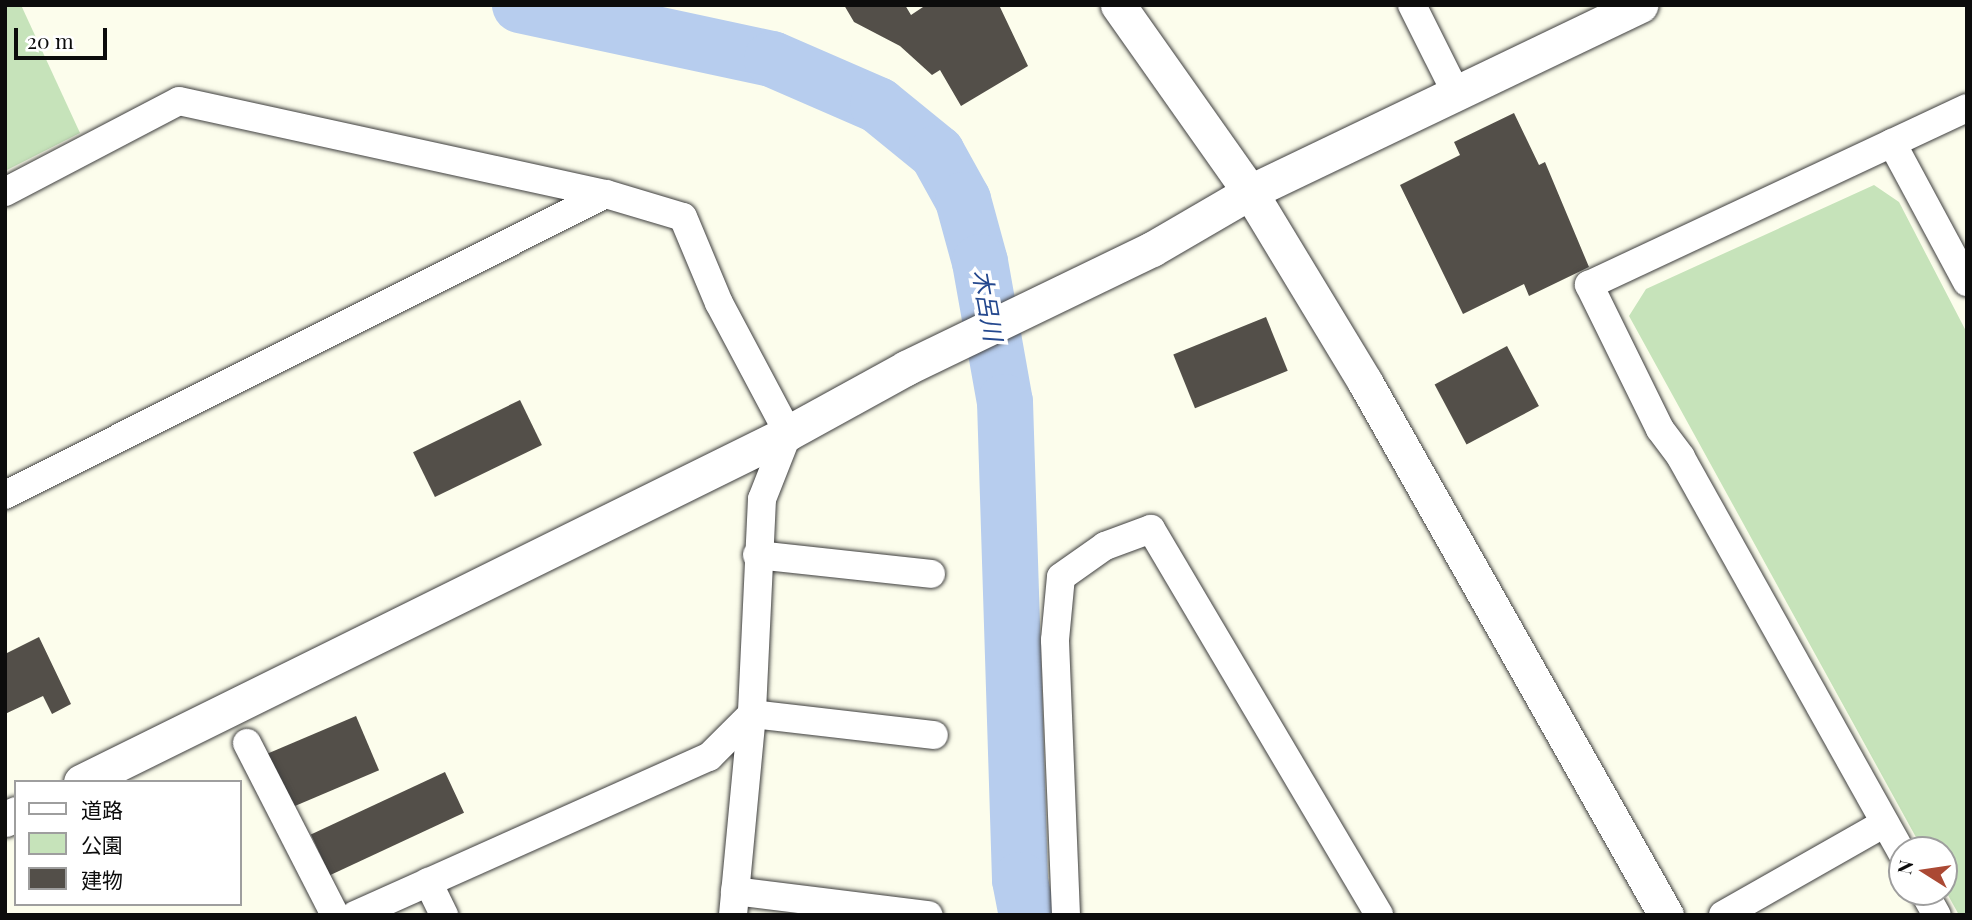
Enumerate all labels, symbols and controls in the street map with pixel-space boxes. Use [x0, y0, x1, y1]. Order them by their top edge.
scale bar [18, 14, 110, 58]
text: 20 m [27, 26, 74, 54]
water label: 木呂川 [968, 267, 1008, 343]
legend [14, 780, 242, 906]
text: 道路 [81, 795, 123, 823]
text: 公園 [81, 830, 123, 858]
north arrow [1888, 836, 1958, 906]
text: N [1890, 858, 1919, 876]
text: 建物 [81, 865, 123, 893]

